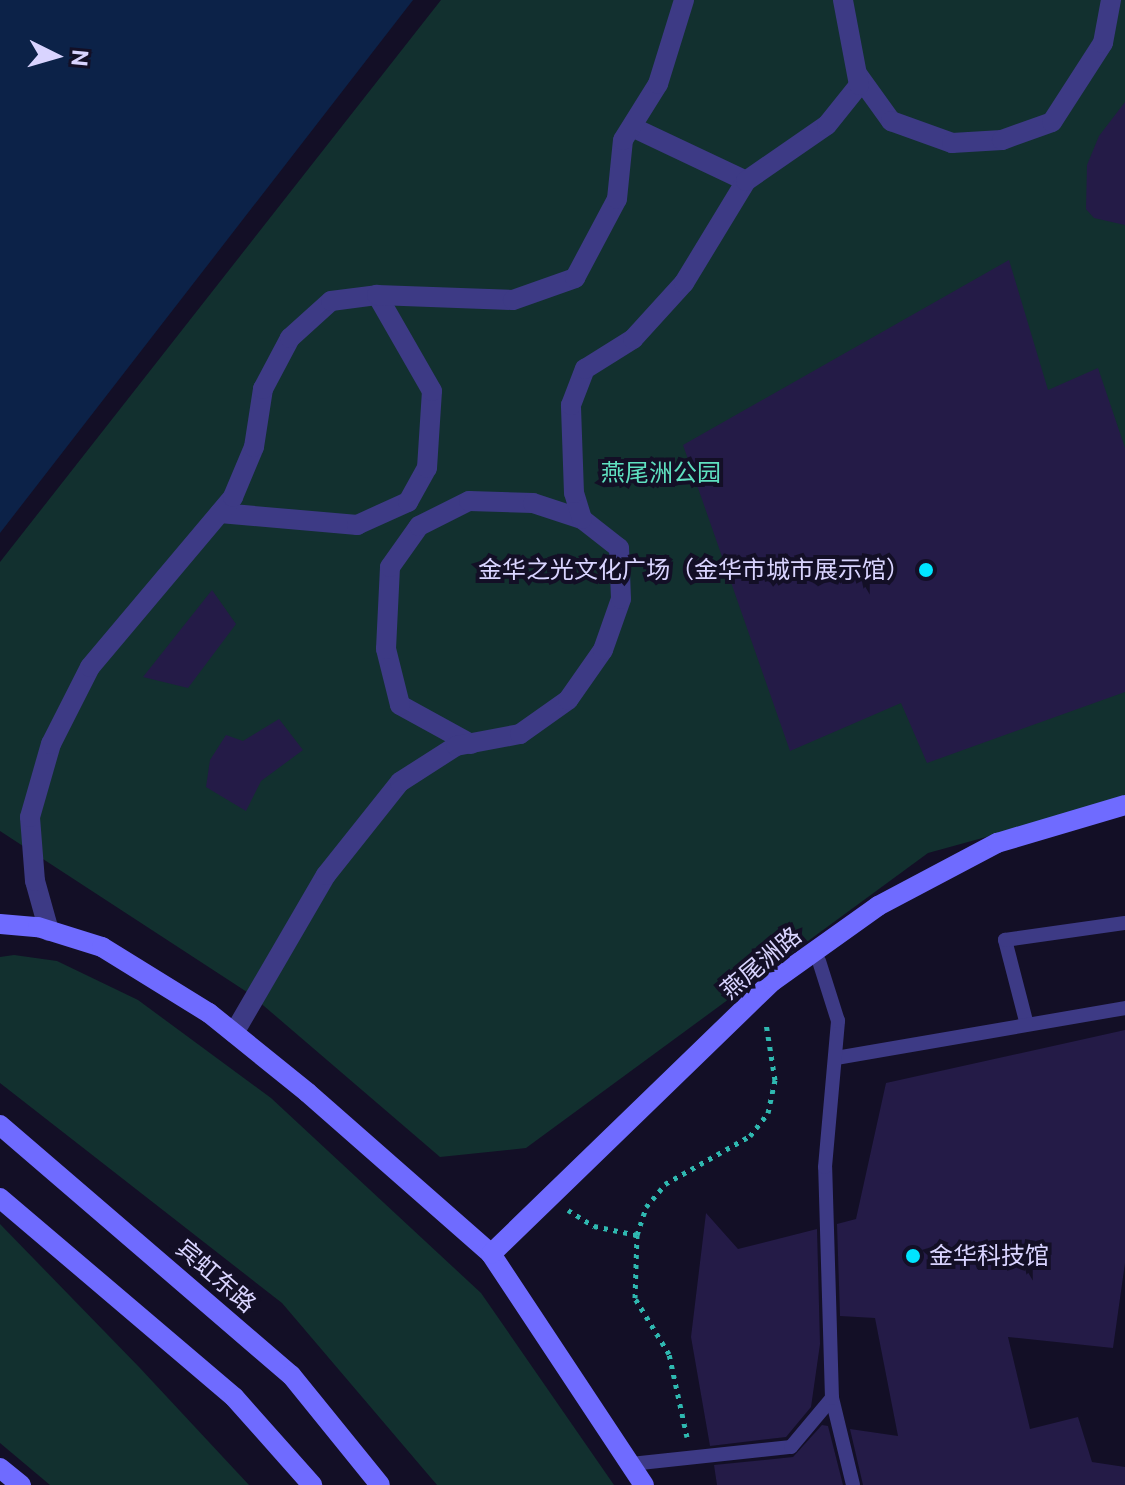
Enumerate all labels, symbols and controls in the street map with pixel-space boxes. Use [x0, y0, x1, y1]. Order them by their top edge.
north arrow [16, 16, 96, 96]
text: N [66, 48, 94, 68]
park label: 燕尾洲公园 [601, 459, 721, 487]
place label: 金华之光文化广场（金华市城市展示馆） [478, 556, 910, 584]
marker: 金华之光文化广场（金华市城市展示馆） [917, 561, 935, 579]
street label: 燕尾洲路 [715, 921, 807, 1005]
street label: 宾虹东路 [170, 1234, 262, 1318]
place label: 金华科技馆 [929, 1242, 1049, 1270]
marker: 金华科技馆 [904, 1247, 922, 1265]

